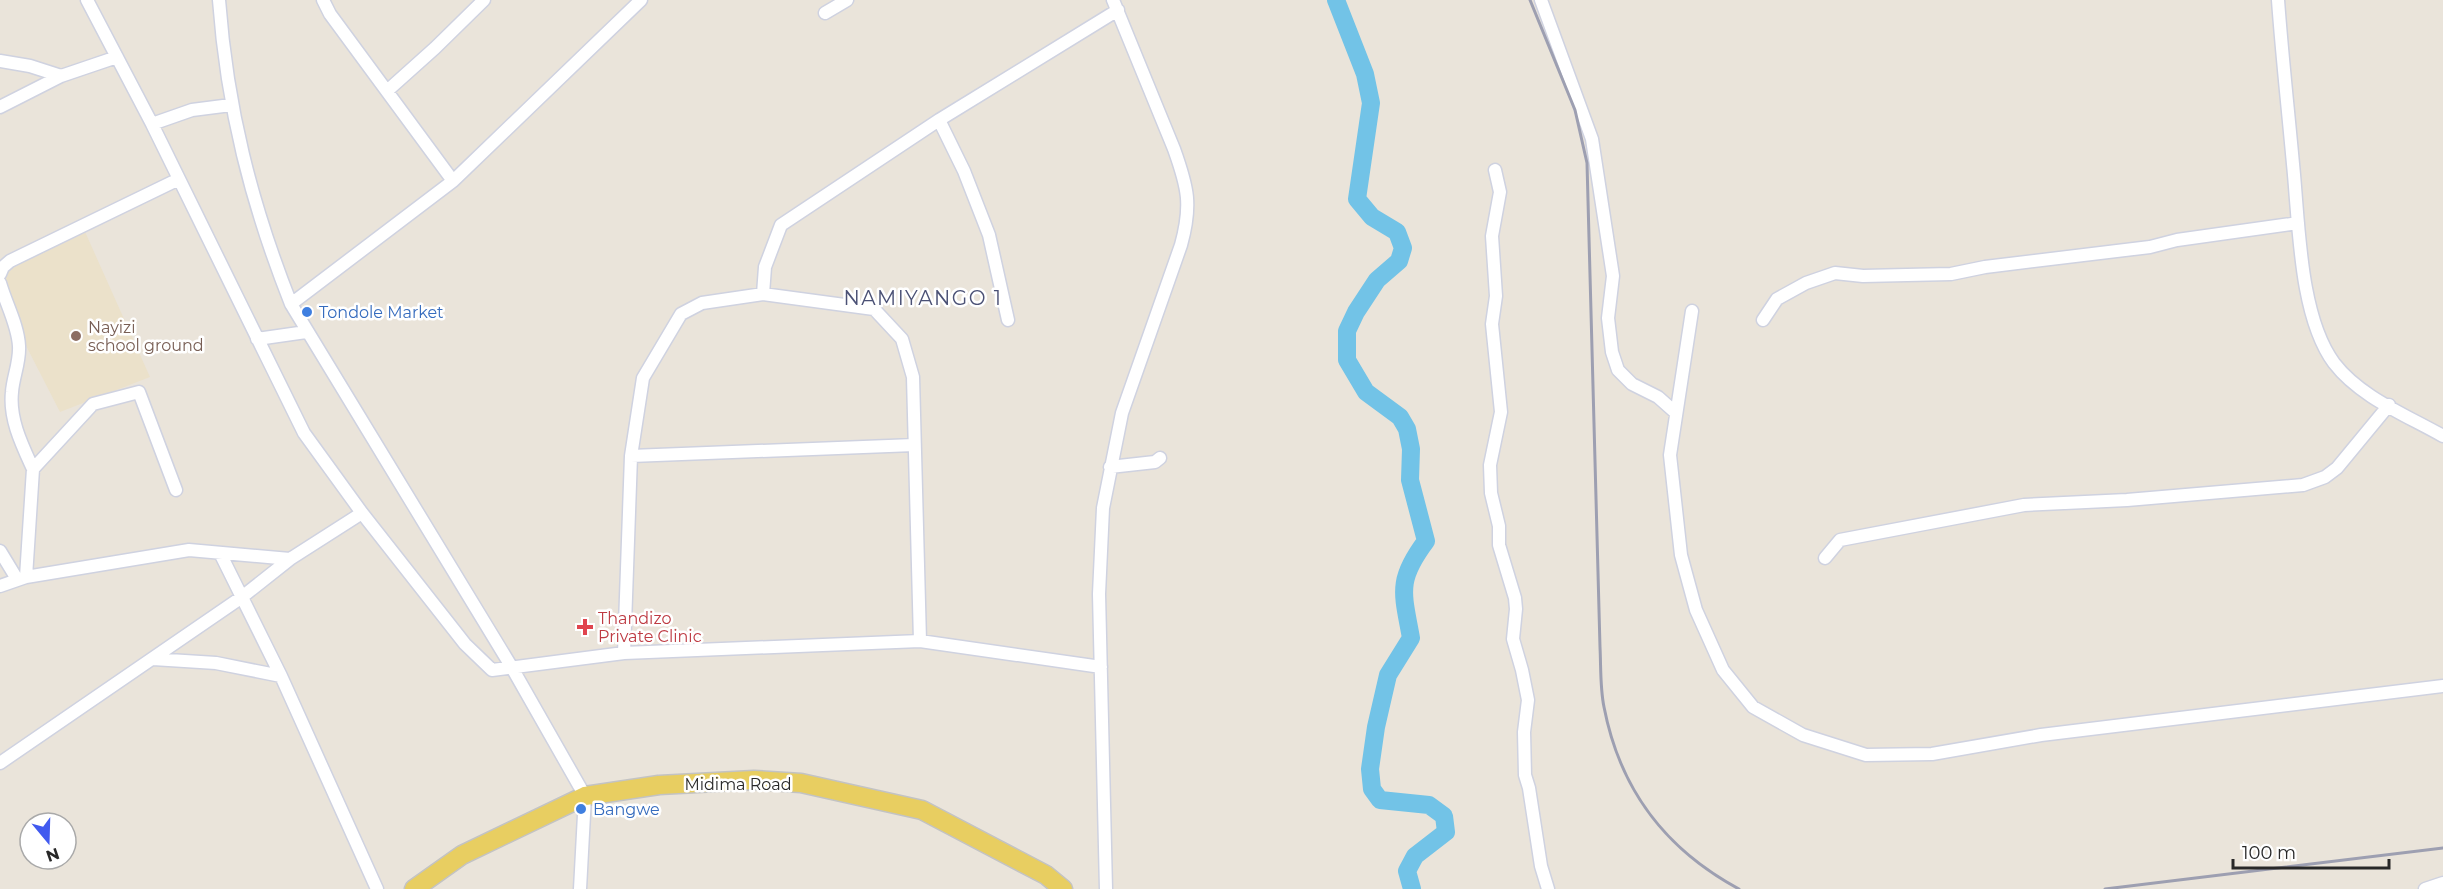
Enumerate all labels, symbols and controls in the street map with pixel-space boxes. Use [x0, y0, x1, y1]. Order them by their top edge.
district label: NAMIYANGO 1 [843, 286, 1003, 310]
place label: Tondole Market [319, 303, 444, 322]
marker: Tondole Market [300, 305, 314, 319]
place label: Nayizi school ground [88, 318, 204, 355]
marker: Nayizi school ground [69, 329, 83, 343]
place label: Thandizo Private Clinic [598, 609, 702, 646]
marker: Thandizo Private Clinic [576, 618, 594, 636]
street label: Midima Road [684, 775, 792, 794]
place label: Bangwe [593, 800, 660, 819]
marker: Bangwe [574, 802, 588, 816]
north arrow [18, 811, 78, 871]
scale bar [2233, 832, 2389, 870]
text: 100 m [2242, 842, 2296, 864]
text: N [44, 844, 62, 866]

